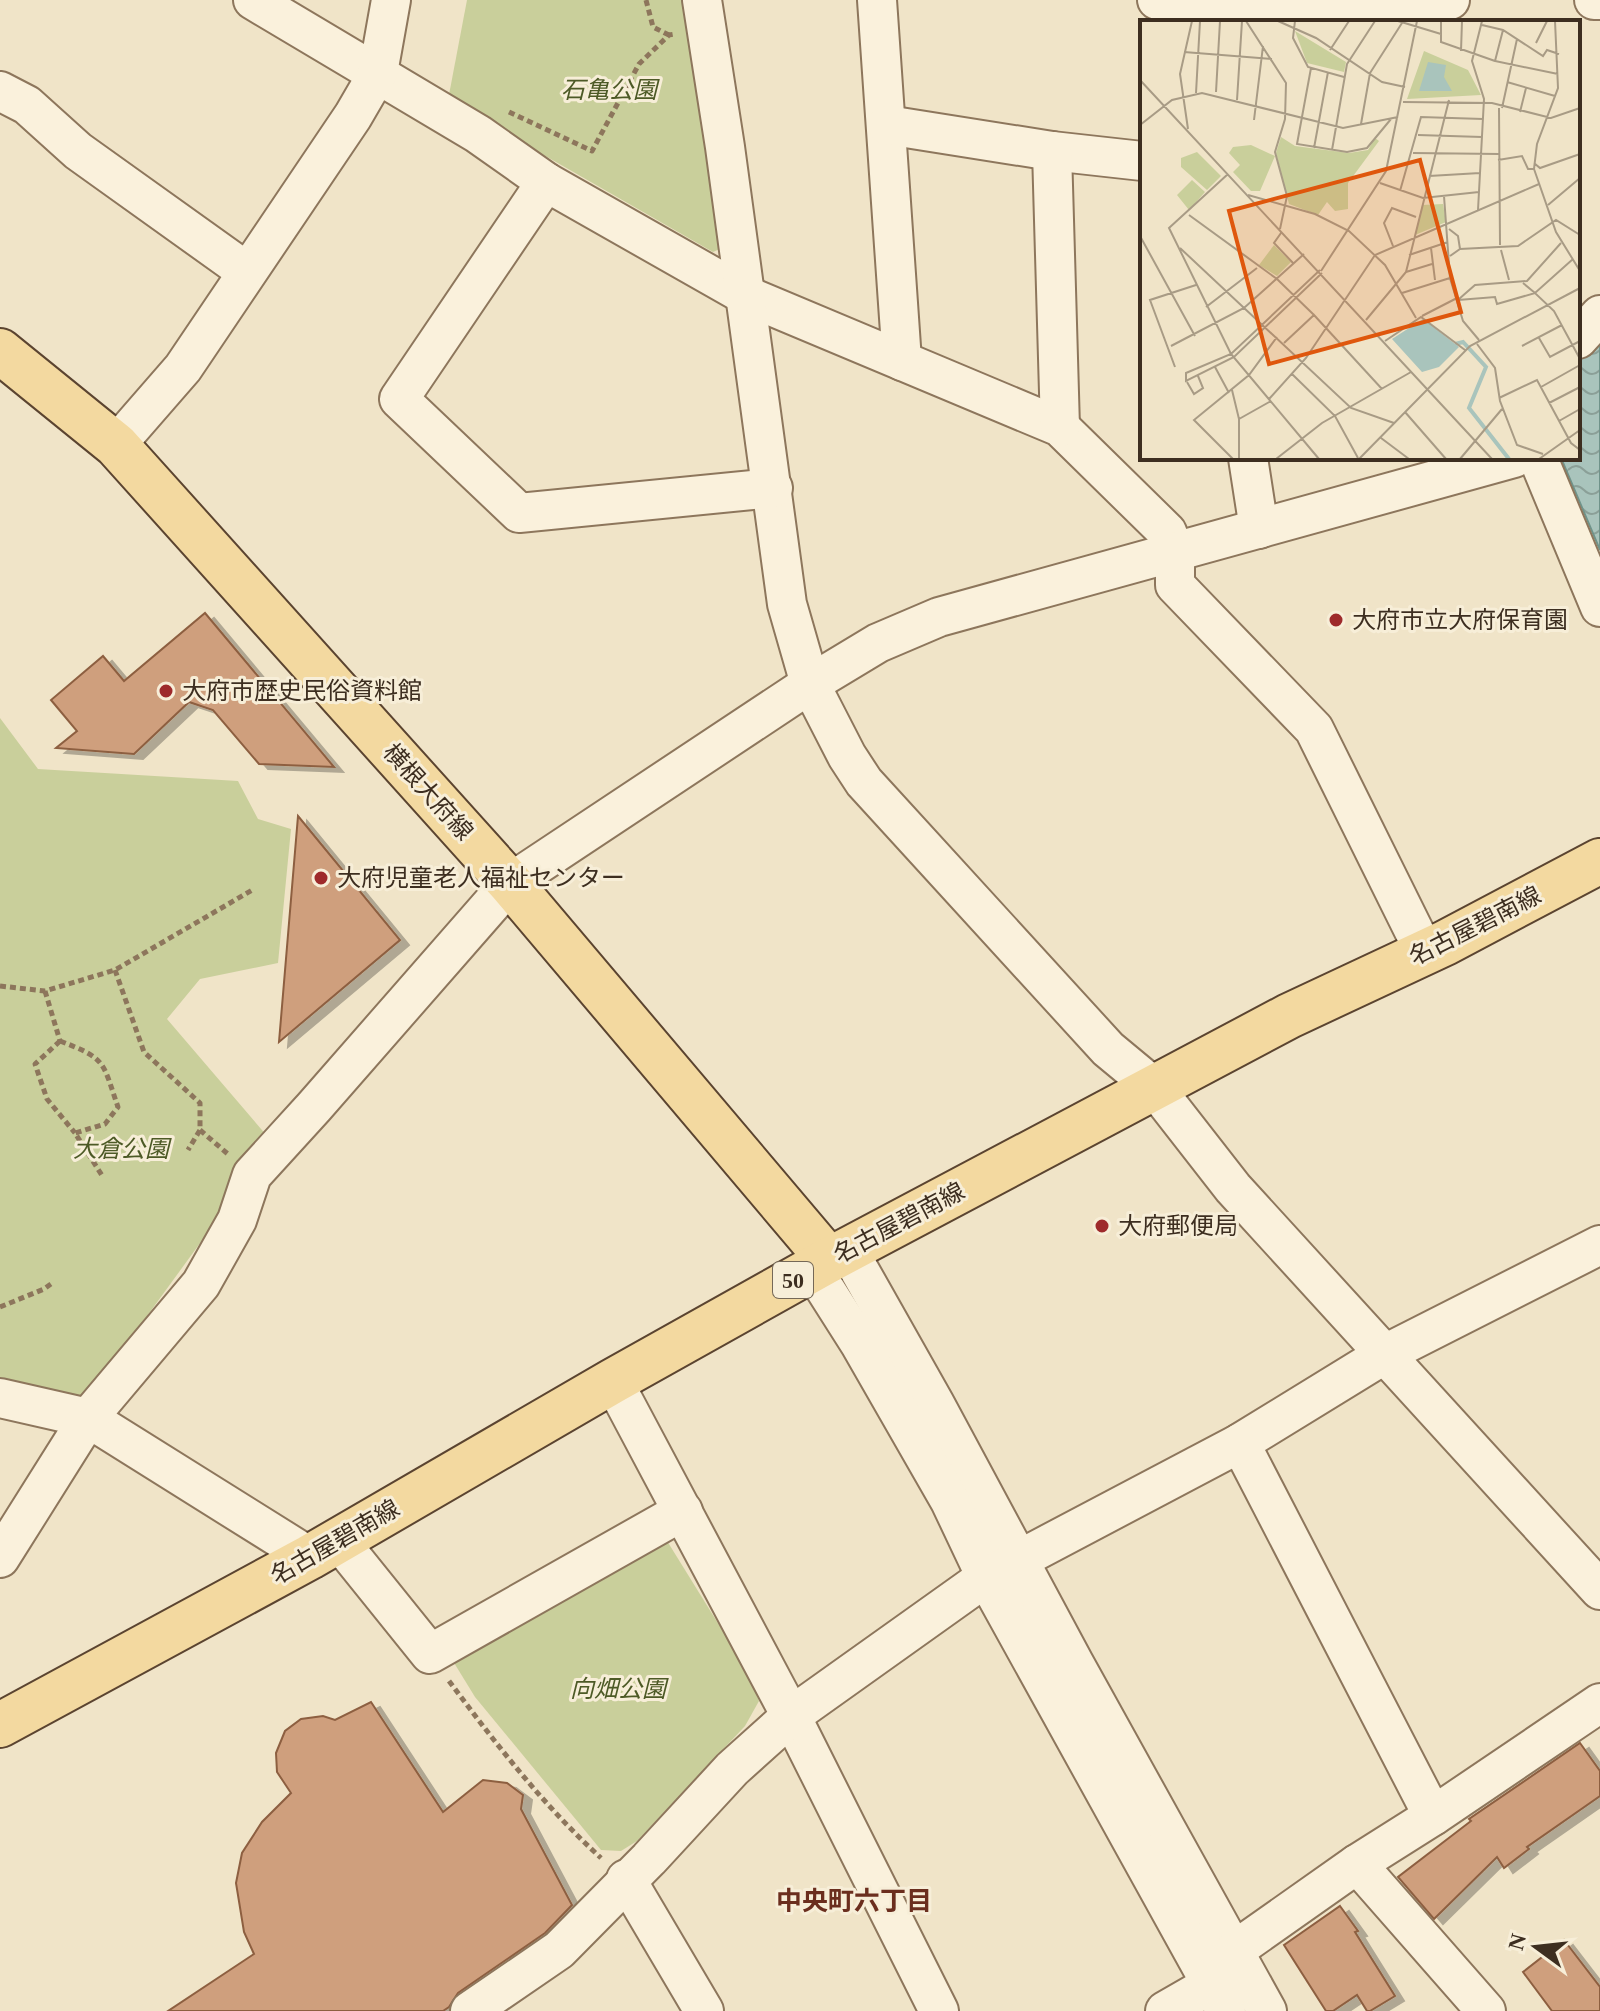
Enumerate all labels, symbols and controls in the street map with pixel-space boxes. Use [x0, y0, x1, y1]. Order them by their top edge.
inset map [1140, 20, 1580, 460]
park label: 石亀公園 [561, 77, 660, 103]
place label: 大府市立大府保育園 [1352, 607, 1568, 633]
marker: 大府市立大府保育園 [1327, 611, 1345, 629]
place label: 大府市歴史民俗資料館 [182, 678, 422, 704]
marker: 大府市歴史民俗資料館 [157, 682, 175, 700]
street label: 横根大府線 [378, 739, 478, 845]
place label: 大府児童老人福祉センター [337, 865, 625, 891]
marker: 大府児童老人福祉センター [312, 869, 330, 887]
street label: 名古屋碧南線 [1405, 882, 1545, 970]
park label: 大倉公園 [73, 1136, 172, 1162]
street label: 名古屋碧南線 [829, 1178, 969, 1268]
place label: 大府郵便局 [1118, 1213, 1238, 1239]
marker: 大府郵便局 [1093, 1217, 1111, 1235]
road number: 50 [773, 1262, 813, 1298]
street label: 名古屋碧南線 [266, 1495, 404, 1589]
park label: 向畑公園 [570, 1676, 669, 1702]
district label: 中央町六丁目 [776, 1887, 932, 1916]
north arrow [1496, 1907, 1576, 1987]
text: N [1503, 1931, 1531, 1953]

